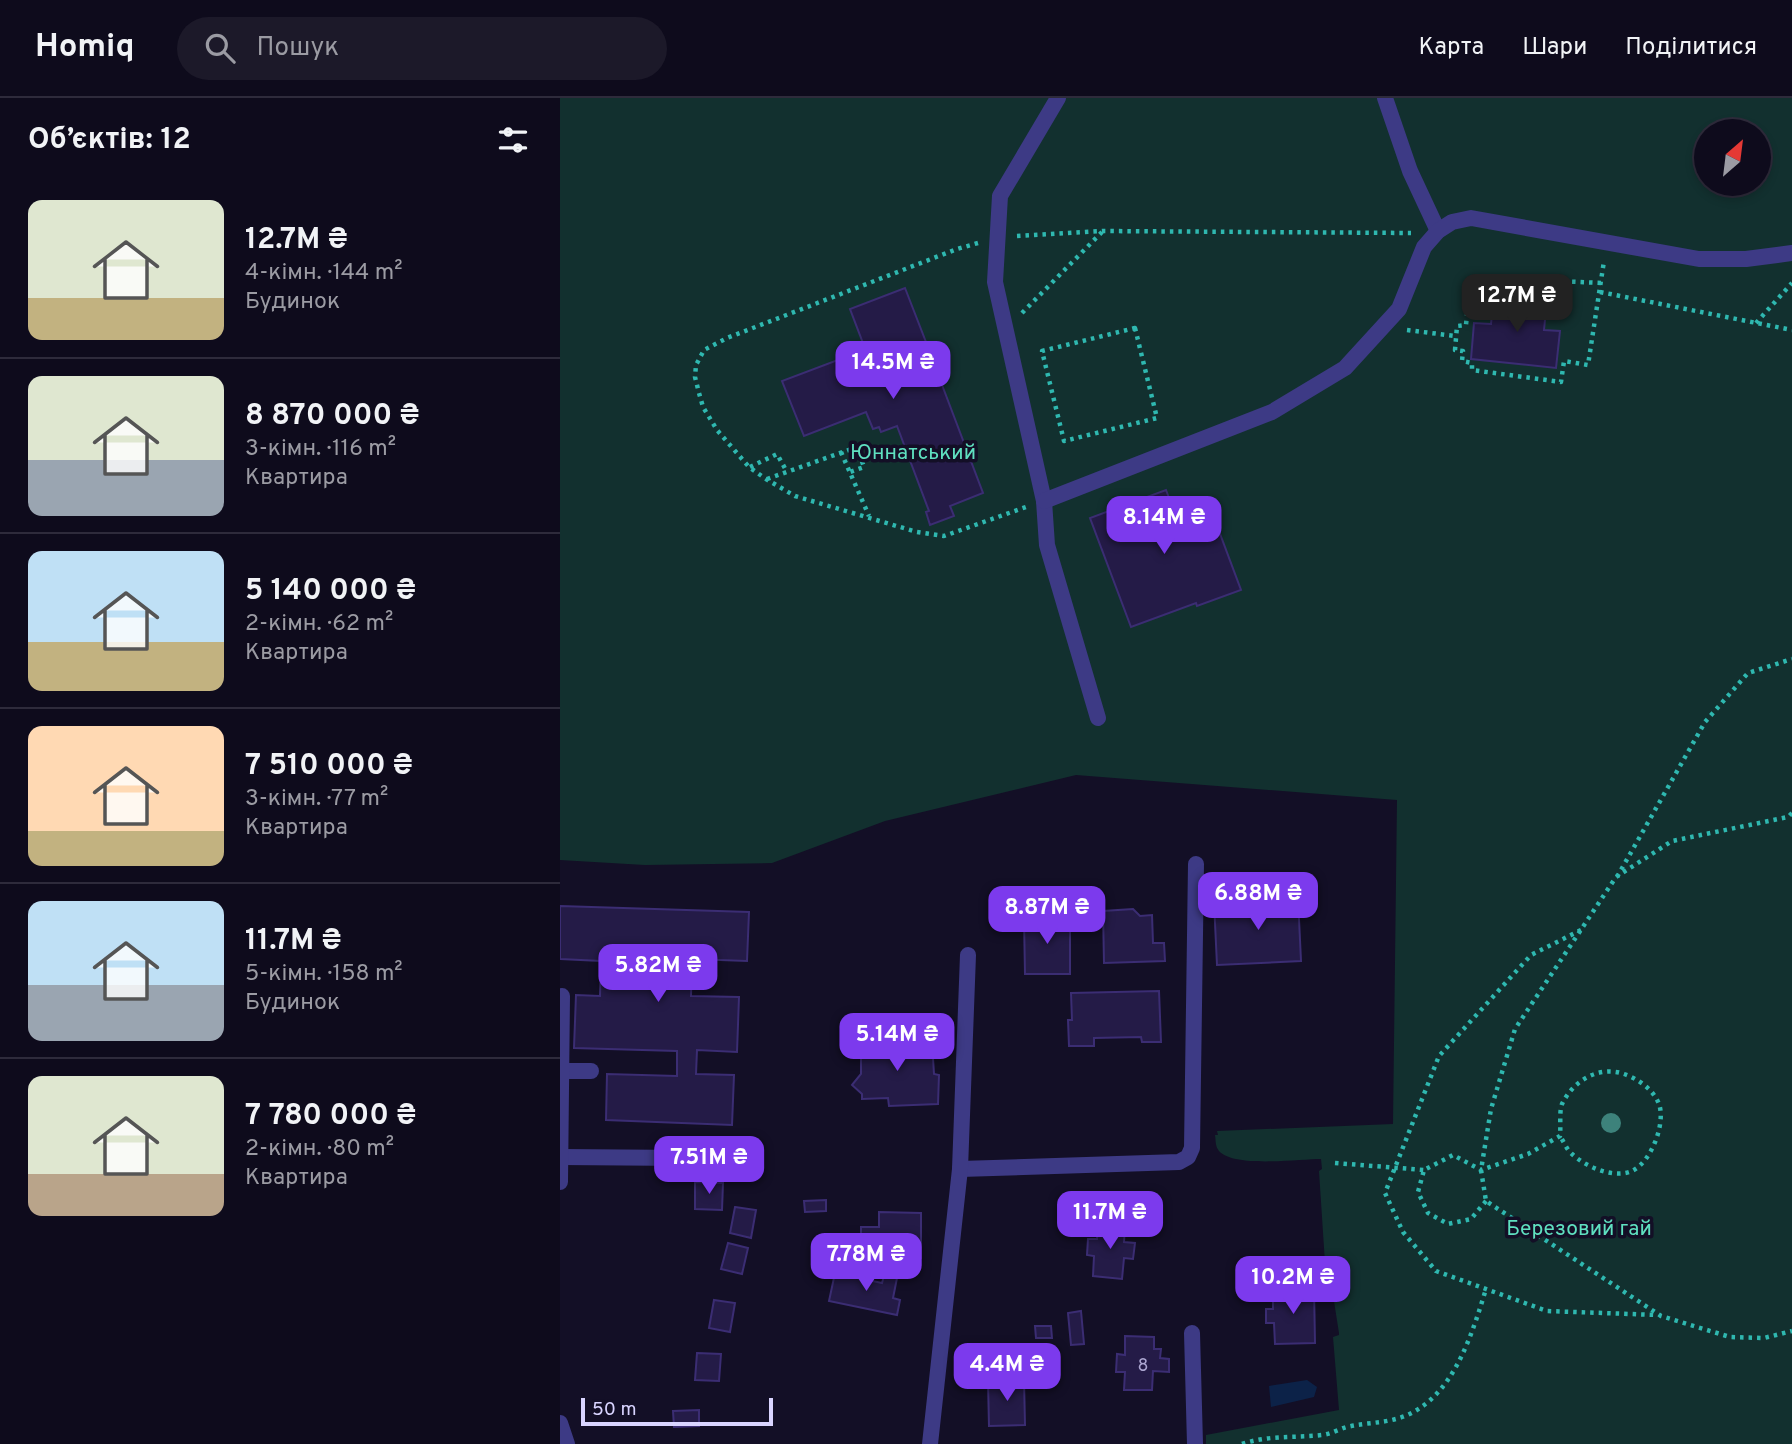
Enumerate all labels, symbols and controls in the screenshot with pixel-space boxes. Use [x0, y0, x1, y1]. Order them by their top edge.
search box [177, 17, 667, 80]
text: Homiq [35, 27, 135, 69]
icon: search [201, 29, 239, 67]
text: Пошук [257, 32, 339, 65]
text: Карта [1419, 33, 1484, 63]
text: Шари [1522, 33, 1587, 63]
text: Поділитися [1625, 33, 1757, 63]
north arrow [1694, 119, 1771, 196]
map controls [1694, 119, 1771, 196]
icon: filters [494, 121, 532, 159]
text: Об’єктів: 12 [28, 122, 191, 159]
text: 12.7M ₴ [245, 222, 348, 259]
icon: home [84, 228, 168, 312]
text: 4-кімн. · 144 m² [245, 259, 402, 288]
pin: 12.7M ₴ [1452, 274, 1582, 334]
text: 12.7M ₴ [1478, 282, 1556, 311]
text: Будинок [245, 288, 340, 317]
pin: 14.5M ₴ [828, 342, 958, 401]
text: 14.5M ₴ [851, 349, 935, 378]
text: 8 870 000 ₴ [245, 398, 420, 435]
icon: home [84, 404, 168, 488]
text: 3-кімн. · 116 m² [245, 435, 396, 464]
park label: Юннатський [850, 440, 976, 467]
text: Квартира [245, 464, 348, 493]
pin: 8.14M ₴ [1099, 496, 1229, 556]
text: 8.14M ₴ [1122, 504, 1206, 533]
text: 5 140 000 ₴ [245, 573, 416, 610]
icon: home [84, 579, 168, 663]
text: 2-кімн. · 62 m² [245, 610, 393, 639]
text: Квартира [245, 639, 348, 668]
text: 7 510 000 ₴ [245, 748, 413, 785]
icon: home [84, 754, 168, 838]
text: 3-кімн. · 77 m² [245, 785, 388, 814]
text: Квартира [245, 814, 348, 843]
pin: 6.88M ₴ [1193, 872, 1323, 932]
text: 6.88M ₴ [1214, 880, 1302, 909]
pin: 8.87M ₴ [982, 886, 1112, 946]
text: 8.87M ₴ [1004, 894, 1090, 923]
text: 11.7M ₴ [245, 923, 341, 960]
icon: home [84, 929, 168, 1013]
pin: 5.82M ₴ [593, 944, 723, 1004]
text: 5.82M ₴ [614, 952, 702, 981]
text: 5-кімн. · 158 m² [245, 960, 403, 989]
text: Будинок [245, 989, 340, 1018]
pin: 5.14M ₴ [832, 1014, 962, 1073]
text: 5.14M ₴ [855, 1021, 939, 1050]
text: 7 780 000 ₴ [245, 1098, 416, 1135]
icon: home [84, 1104, 168, 1188]
text: 2-кімн. · 80 m² [245, 1135, 394, 1164]
pin: 7.51M ₴ [644, 1136, 774, 1196]
text: 7.51M ₴ [670, 1144, 748, 1173]
text: Квартира [245, 1164, 348, 1193]
pin: 11.7M ₴ [1045, 1192, 1175, 1251]
text: 11.7M ₴ [1073, 1199, 1147, 1228]
park label: Березовий гай [1506, 1216, 1652, 1243]
pin: 7.78M ₴ [801, 1234, 931, 1293]
text: 7.78M ₴ [827, 1241, 905, 1270]
pin: 10.2M ₴ [1228, 1256, 1358, 1316]
text: 10.2M ₴ [1251, 1264, 1335, 1293]
pin: 4.4M ₴ [950, 1344, 1064, 1403]
text: 4.4M ₴ [970, 1351, 1044, 1380]
house number: 8 [1138, 1355, 1149, 1378]
scale bar [581, 1395, 774, 1427]
text: 50 m [592, 1398, 637, 1422]

